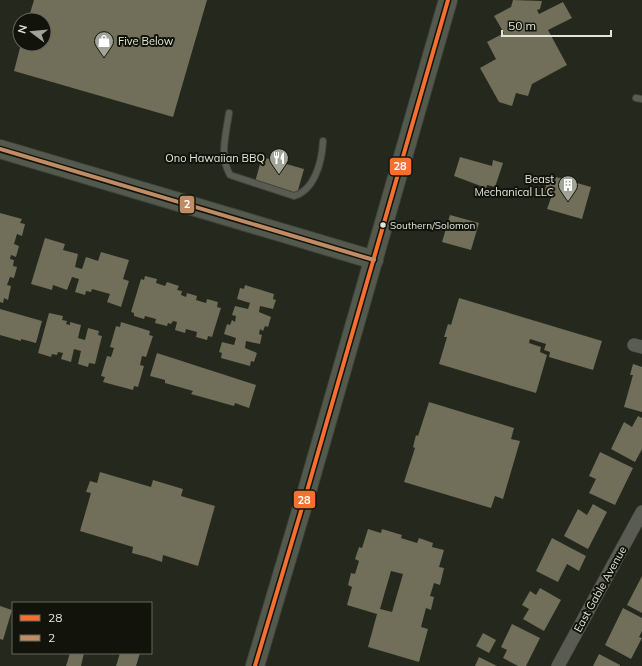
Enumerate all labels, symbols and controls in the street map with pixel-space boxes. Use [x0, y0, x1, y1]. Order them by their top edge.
north arrow [12, 12, 52, 52]
scale bar [502, 12, 611, 38]
text: 50 m [508, 18, 536, 33]
text: N [15, 23, 30, 35]
shop icon: Five Below [93, 30, 115, 58]
place label: Five Below [118, 34, 174, 48]
restaurant icon: Ono Hawaiian BBQ [268, 147, 290, 175]
place label: Ono Hawaiian BBQ [165, 151, 265, 165]
line badge: 28 [389, 157, 412, 176]
text: 28 [393, 159, 407, 173]
place label: Beast Mechanical LLC [474, 172, 554, 199]
building icon: Beast Mechanical LLC [557, 174, 579, 202]
line badge: 2 [179, 195, 195, 214]
text: 2 [184, 197, 191, 211]
place label: Southern/Solomon [390, 219, 475, 232]
marker: Southern/Solomon [378, 220, 388, 230]
line badge: 28 [293, 490, 316, 509]
text: 28 [297, 493, 311, 507]
street label: East Gable Avenue [571, 544, 629, 634]
legend [12, 602, 152, 654]
text: 28 [48, 610, 62, 625]
text: 2 [48, 630, 55, 645]

